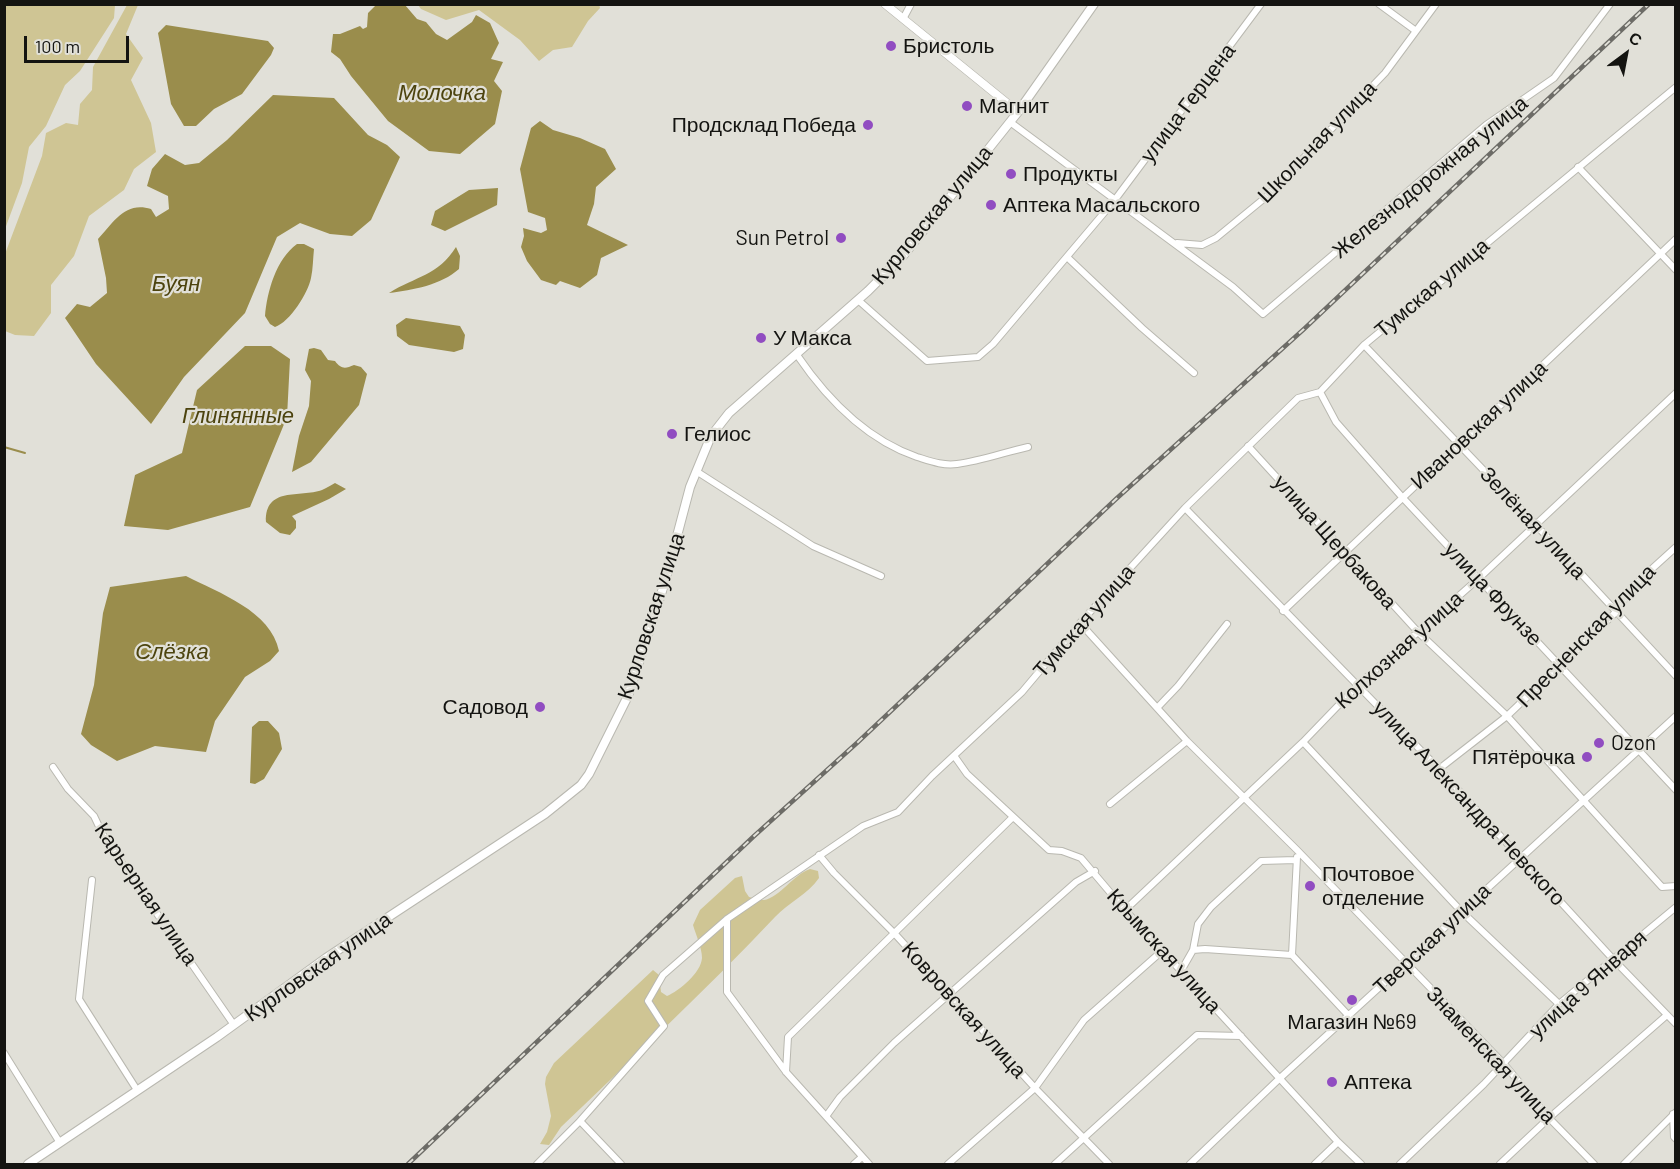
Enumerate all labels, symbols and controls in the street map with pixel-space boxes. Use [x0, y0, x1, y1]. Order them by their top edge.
scale bar [27, 24, 132, 62]
north arrow [1596, 24, 1656, 84]
text: С [1626, 27, 1646, 49]
place label: Бристоль [903, 33, 994, 59]
text: 100 m [35, 35, 80, 57]
marker: Бристоль [884, 39, 898, 53]
street label: улица Герцена [1135, 39, 1241, 167]
street label: Школьная улица [1252, 76, 1382, 208]
water label: Молочка [398, 80, 486, 106]
street label: Железнодорожная улица [1327, 91, 1533, 263]
place label: Магнит [979, 93, 1049, 119]
marker: Магнит [960, 99, 974, 113]
place label: Продсклад Победа [672, 112, 856, 138]
marker: Продсклад Победа [861, 118, 875, 132]
street label: Курловская улица [867, 140, 997, 290]
place label: Продукты [1023, 161, 1118, 187]
marker: Продукты [1004, 167, 1018, 181]
place label: Аптека Масальского [1003, 192, 1200, 218]
marker: Аптека Масальского [984, 198, 998, 212]
place label: Sun Petrol [735, 225, 829, 251]
marker: Sun Petrol [834, 231, 848, 245]
street label: Тумская улица [1370, 233, 1494, 343]
water label: Буян [152, 271, 200, 297]
place label: У Макса [773, 325, 852, 351]
marker: У Макса [754, 331, 768, 345]
street label: Ивановская улица [1406, 355, 1552, 495]
water label: Глинянные [182, 403, 294, 429]
place label: Гелиос [684, 421, 751, 447]
marker: Гелиос [665, 427, 679, 441]
street label: Зелёная улица [1475, 462, 1591, 584]
street label: улица Щербакова [1268, 470, 1402, 614]
street label: Курловская улица [612, 530, 690, 702]
street label: улица Фрунзе [1439, 537, 1547, 651]
street label: Тумская улица [1028, 559, 1140, 683]
street label: Пресненская улица [1511, 559, 1661, 713]
street label: Колхозная улица [1330, 586, 1468, 714]
water label: Слёзка [135, 639, 209, 665]
place label: Садовод [443, 694, 528, 720]
street label: улица Александра Невского [1367, 695, 1571, 911]
marker: Садовод [533, 700, 547, 714]
place label: Ozon [1611, 730, 1656, 756]
marker: Ozon [1592, 736, 1606, 750]
place label: Пятёрочка [1472, 744, 1575, 770]
marker: Пятёрочка [1580, 750, 1594, 764]
street label: Карьерная улица [89, 818, 203, 970]
place label: Почтовое отделение [1322, 861, 1424, 911]
street label: Тверская улица [1368, 878, 1496, 1000]
marker: Почтовое отделение [1303, 879, 1317, 893]
street label: Крымская улица [1102, 884, 1226, 1018]
street label: Курловская улица [240, 907, 396, 1027]
street label: улица 9 Января [1524, 925, 1652, 1043]
street label: Ковровская улица [896, 937, 1032, 1083]
street label: Знаменская улица [1421, 981, 1561, 1129]
marker: Магазин №69 [1345, 993, 1359, 1007]
place label: Магазин №69 [1287, 1009, 1417, 1035]
place label: Аптека [1344, 1069, 1412, 1095]
marker: Аптека [1325, 1075, 1339, 1089]

